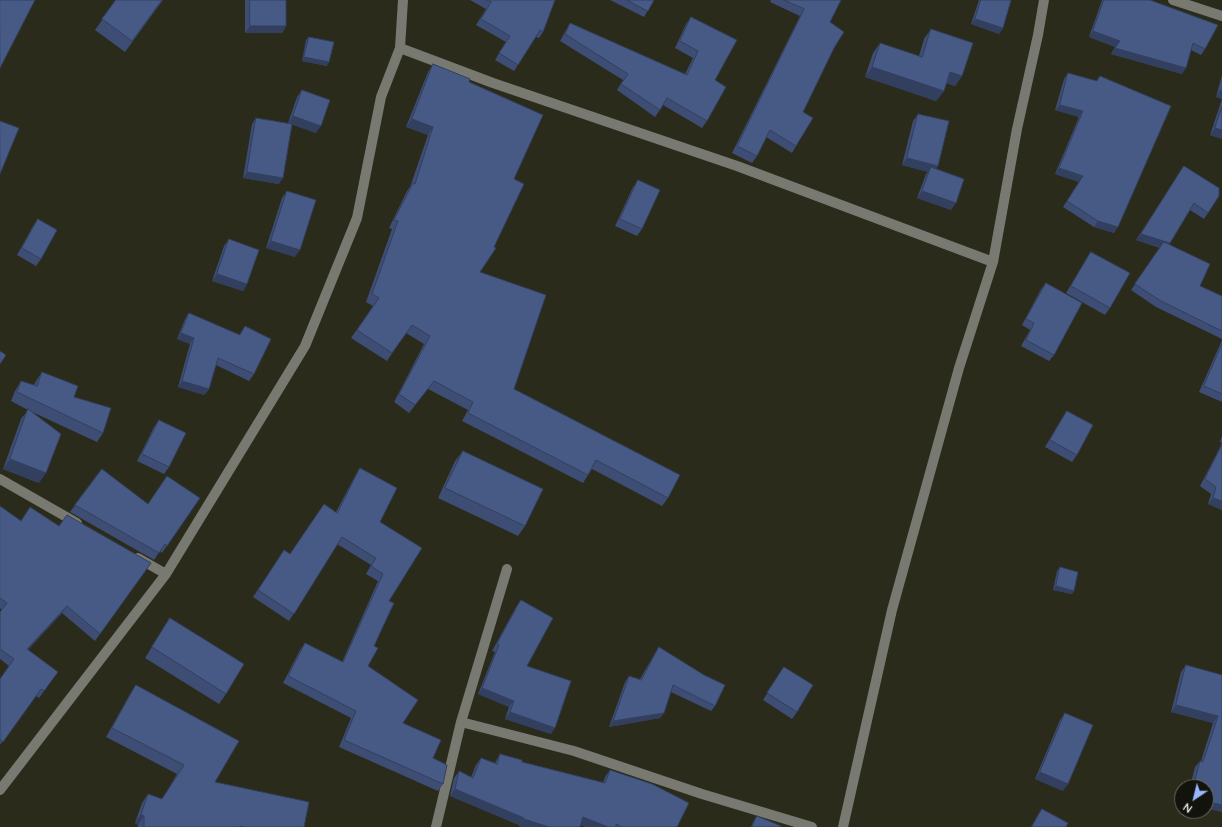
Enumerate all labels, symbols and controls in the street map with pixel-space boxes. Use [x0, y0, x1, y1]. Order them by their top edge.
north arrow [1174, 779, 1214, 819]
text: N [1180, 800, 1195, 816]

